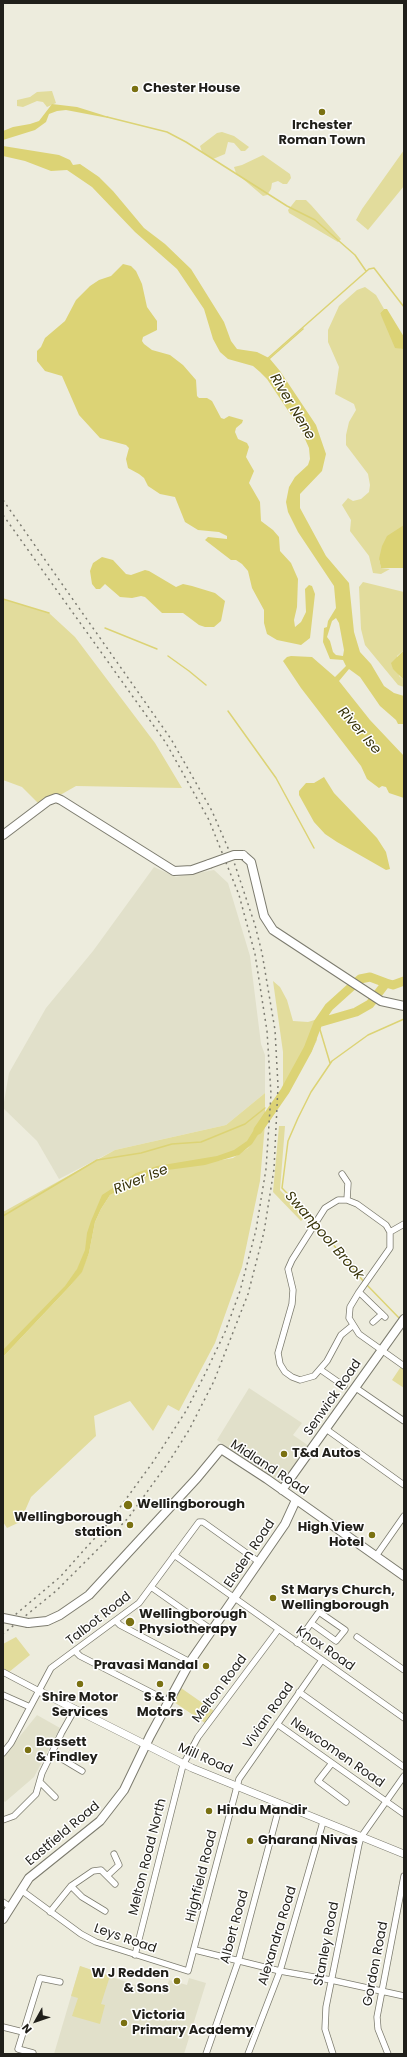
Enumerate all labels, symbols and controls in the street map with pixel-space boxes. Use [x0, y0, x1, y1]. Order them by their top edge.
place label: Chester House [143, 81, 240, 97]
marker: Chester House [130, 84, 140, 94]
marker: Irchester Roman Town [317, 107, 327, 117]
place label: Irchester Roman Town [279, 118, 365, 149]
water label: River Nene [266, 371, 318, 443]
water label: River Ise [334, 704, 384, 758]
water label: River Ise [111, 1161, 171, 1199]
water label: Swanpool Brook [281, 1188, 367, 1284]
street label: Senwick Road [301, 1357, 365, 1439]
street label: Midland Road [227, 1437, 311, 1499]
place label: T&d Autos [292, 1446, 361, 1462]
marker: T&d Autos [279, 1449, 289, 1459]
place label: Wellingborough [137, 1497, 245, 1513]
marker: Wellingborough [122, 1499, 134, 1511]
place label: Wellingborough station [14, 1510, 122, 1541]
street label: Elsden Road [221, 1517, 279, 1591]
marker: Wellingborough station [125, 1520, 135, 1530]
place label: High View Hotel [298, 1520, 364, 1551]
marker: High View Hotel [367, 1530, 377, 1540]
place label: St Marys Church, Wellingborough [281, 1583, 395, 1614]
street label: Talbot Road [63, 1589, 135, 1649]
marker: St Marys Church, Wellingborough [268, 1593, 278, 1603]
place label: Wellingborough Physiotherapy [139, 1607, 247, 1638]
marker: Wellingborough Physiotherapy [124, 1616, 136, 1628]
street label: Knox Road [293, 1623, 357, 1675]
street label: Melton Road [189, 1652, 251, 1726]
place label: Pravasi Mandal [94, 1658, 198, 1674]
marker: Pravasi Mandal [201, 1661, 211, 1671]
marker: Shire Motor Services [75, 1679, 85, 1689]
marker: S & R Motors [155, 1679, 165, 1689]
street label: Vivian Road [241, 1680, 297, 1752]
place label: Shire Motor Services [42, 1690, 118, 1721]
place label: S & R Motors [137, 1690, 183, 1721]
street label: Newcomen Road [287, 1715, 387, 1791]
place label: Bassett & Findley [36, 1735, 98, 1766]
street label: Mill Road [175, 1740, 235, 1778]
marker: Bassett & Findley [23, 1745, 33, 1755]
street label: Melton Road North [126, 1797, 170, 1917]
street label: Eastfield Road [23, 1799, 103, 1869]
place label: Hindu Mandir [217, 1803, 307, 1819]
marker: Hindu Mandir [204, 1806, 214, 1816]
street label: Highfield Road [183, 1828, 221, 1924]
place label: Gharana Nivas [258, 1833, 358, 1849]
marker: Gharana Nivas [245, 1836, 255, 1846]
street label: Alexandra Road [255, 1884, 301, 1988]
street label: Albert Road [218, 1888, 252, 1966]
street label: Stanley Road [311, 1901, 343, 1987]
street label: Gordon Road [360, 1920, 392, 2008]
street label: Leys Road [92, 1921, 158, 1957]
place label: W J Redden & Sons [91, 1966, 169, 1997]
marker: W J Redden & Sons [172, 1976, 182, 1986]
north arrow [16, 2001, 56, 2041]
place label: Victoria Primary Academy [132, 2008, 254, 2039]
marker: Victoria Primary Academy [119, 2018, 129, 2028]
text: N [18, 2020, 36, 2037]

